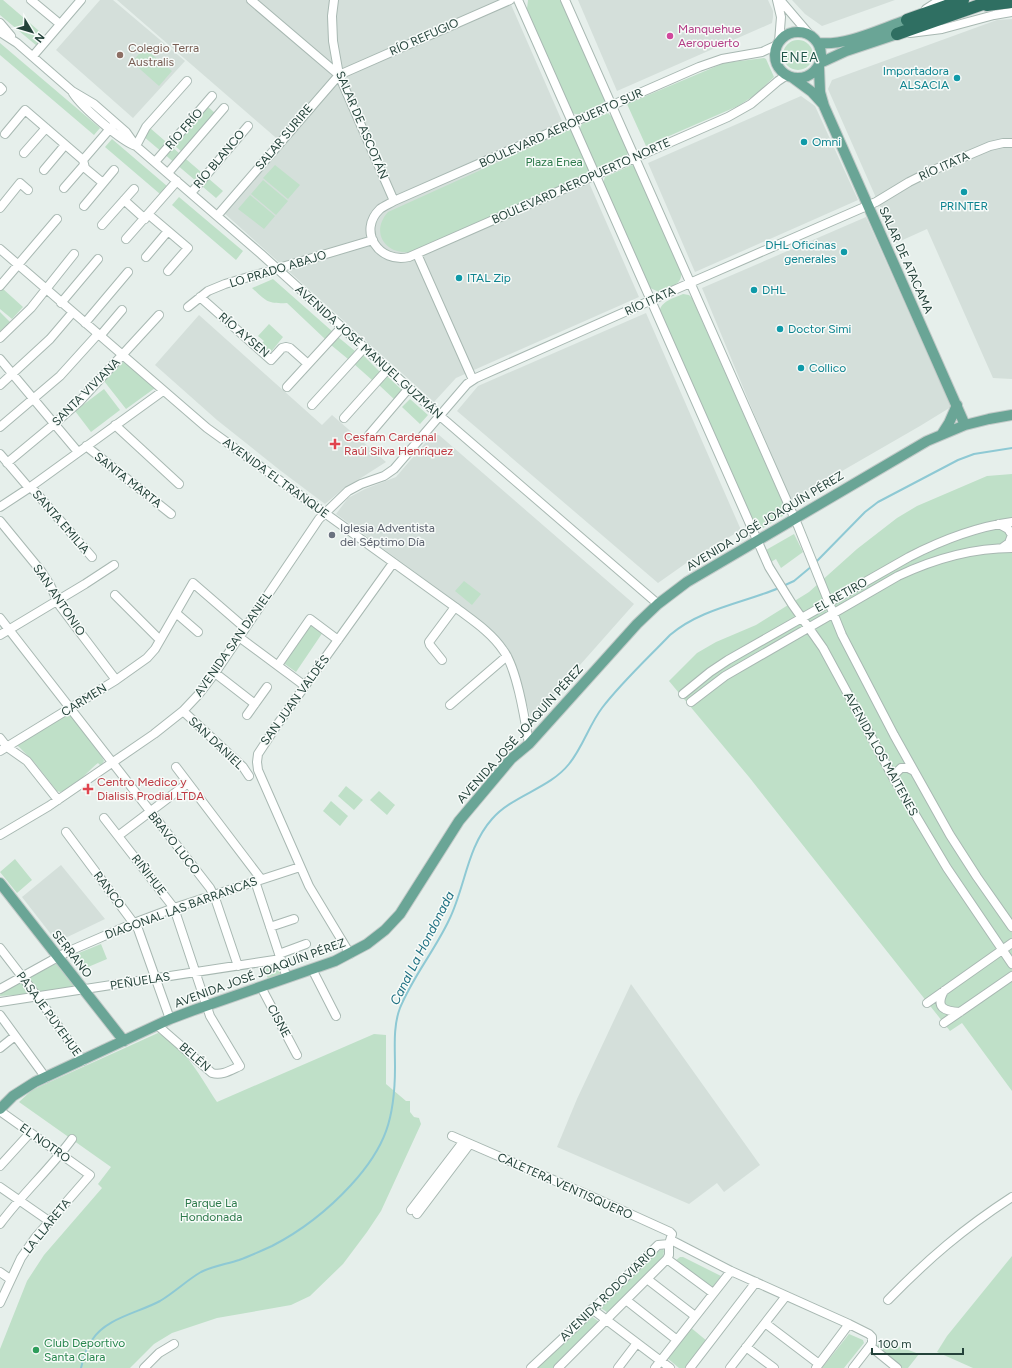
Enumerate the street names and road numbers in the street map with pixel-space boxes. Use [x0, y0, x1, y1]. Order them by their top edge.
street label: RÍO REFUGIO [387, 16, 461, 58]
street label: SALAR DE ASCOTÁN [333, 69, 391, 181]
street label: BOULEVARD AEROPUERTO SUR [477, 86, 645, 170]
street label: SALAR SURIRE [252, 101, 316, 173]
street label: RÍO FRÍO [162, 106, 206, 152]
street label: RÍO BLANCO [190, 127, 248, 191]
street label: BOULEVARD AEROPUERTO NORTE [490, 135, 672, 227]
street label: RÍO ITATA [916, 149, 972, 183]
street label: SALAR DE ATACAMA [876, 204, 936, 316]
street label: LO PRADO ABAJO [228, 248, 328, 290]
street label: AVENIDA JOSÉ MANUEL GUZMÁN [293, 282, 445, 422]
street label: RÍO ITATA [622, 284, 678, 318]
street label: RÍO AYSEN [216, 310, 272, 360]
street label: SANTA VIVIANA [49, 355, 123, 429]
street label: AVENIDA EL TRANQUE [220, 435, 332, 521]
street label: SANTA MARTA [92, 449, 164, 511]
street label: AVENIDA JOSÉ JOAQUÍN PÉREZ [684, 468, 847, 574]
street label: SANTA EMILIA [30, 487, 92, 557]
street label: SAN ANTONIO [30, 562, 88, 638]
street label: EL RETIRO [812, 575, 870, 615]
street label: AVENIDA SAN DANIEL [191, 588, 275, 699]
street label: SAN JUAN VALDÉS [258, 652, 332, 748]
street label: AVENIDA JOSÉ JOAQUÍN PÉREZ [454, 662, 586, 806]
street label: CARMEN [59, 681, 109, 719]
street label: AVENIDA LOS MAITENES [841, 690, 921, 818]
street label: SAN DANIEL [186, 714, 247, 773]
street label: BRAVO LUCO [145, 809, 203, 877]
street label: RIÑIHUE [129, 852, 169, 898]
street label: RANCO [90, 869, 128, 911]
street label: DIAGONAL LAS BARRANCAS [103, 874, 259, 942]
street label: SERRANO [49, 928, 95, 980]
street label: AVENIDA JOSÉ JOAQUÍN PÉREZ [172, 935, 348, 1011]
street label: PASAJE PUYEHUE [14, 969, 84, 1059]
street label: PEÑUELAS [109, 969, 171, 993]
street label: CISNE [264, 1002, 294, 1040]
street label: BELÉN [176, 1040, 214, 1074]
street label: EL NOTRO [17, 1121, 73, 1165]
street label: CALETERA VENTISQUERO [495, 1150, 635, 1222]
street label: LA LLARETA [21, 1196, 73, 1256]
street label: AVENIDA RODOVIARIO [557, 1244, 659, 1344]

